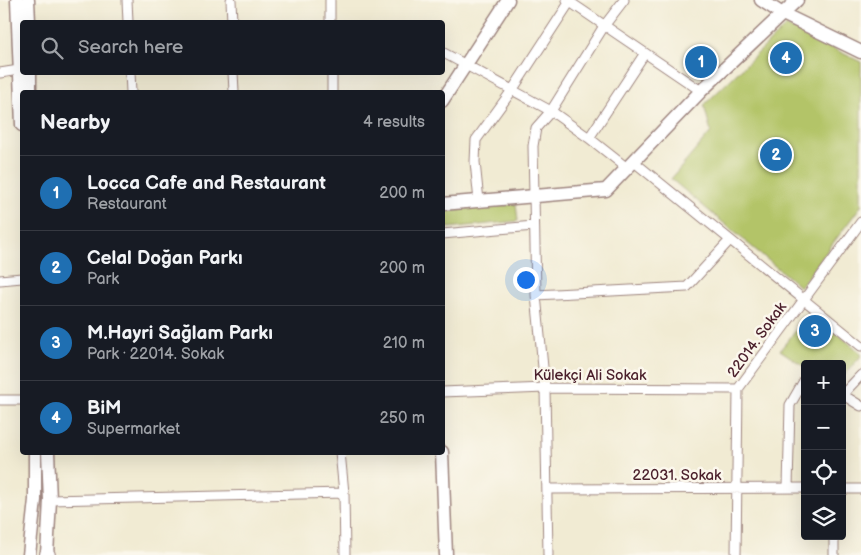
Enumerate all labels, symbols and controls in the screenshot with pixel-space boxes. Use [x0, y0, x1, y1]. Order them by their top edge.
search box [20, 20, 445, 75]
icon: search [38, 34, 66, 62]
text: Search here [78, 36, 183, 59]
pin: 4 [770, 39, 802, 77]
pin: 1 [685, 43, 717, 81]
text: Nearby [40, 110, 110, 135]
text: 4 results [363, 113, 425, 132]
pin: 2 [760, 136, 792, 174]
text: Locca Cafe and Restaurant [87, 172, 326, 195]
text: 1 [53, 184, 59, 203]
text: 200 m [379, 184, 425, 203]
text: Restaurant [87, 195, 167, 214]
text: Celal Doğan Parkı [87, 247, 243, 270]
text: 2 [51, 259, 61, 278]
text: 200 m [379, 259, 425, 278]
your location [513, 267, 539, 293]
text: Park [87, 270, 119, 289]
street label: 22014. Sokak [723, 298, 791, 381]
pin: 3 [799, 312, 831, 350]
text: M.Hayri Sağlam Parkı [87, 322, 273, 345]
text: 3 [51, 334, 61, 353]
text: 210 m [383, 334, 425, 353]
text: Park · 22014. Sokak [87, 345, 224, 364]
map controls [801, 360, 846, 540]
button: + [801, 360, 846, 405]
street label: Külekçi Ali Sokak [534, 366, 647, 385]
text: BiM [87, 397, 121, 420]
button: − [801, 405, 846, 450]
text: 4 [51, 409, 61, 428]
text: 250 m [379, 409, 425, 428]
text: Supermarket [87, 420, 180, 439]
button: locate [801, 450, 846, 495]
street label: 22031. Sokak [633, 466, 722, 485]
button: layers [801, 495, 846, 540]

